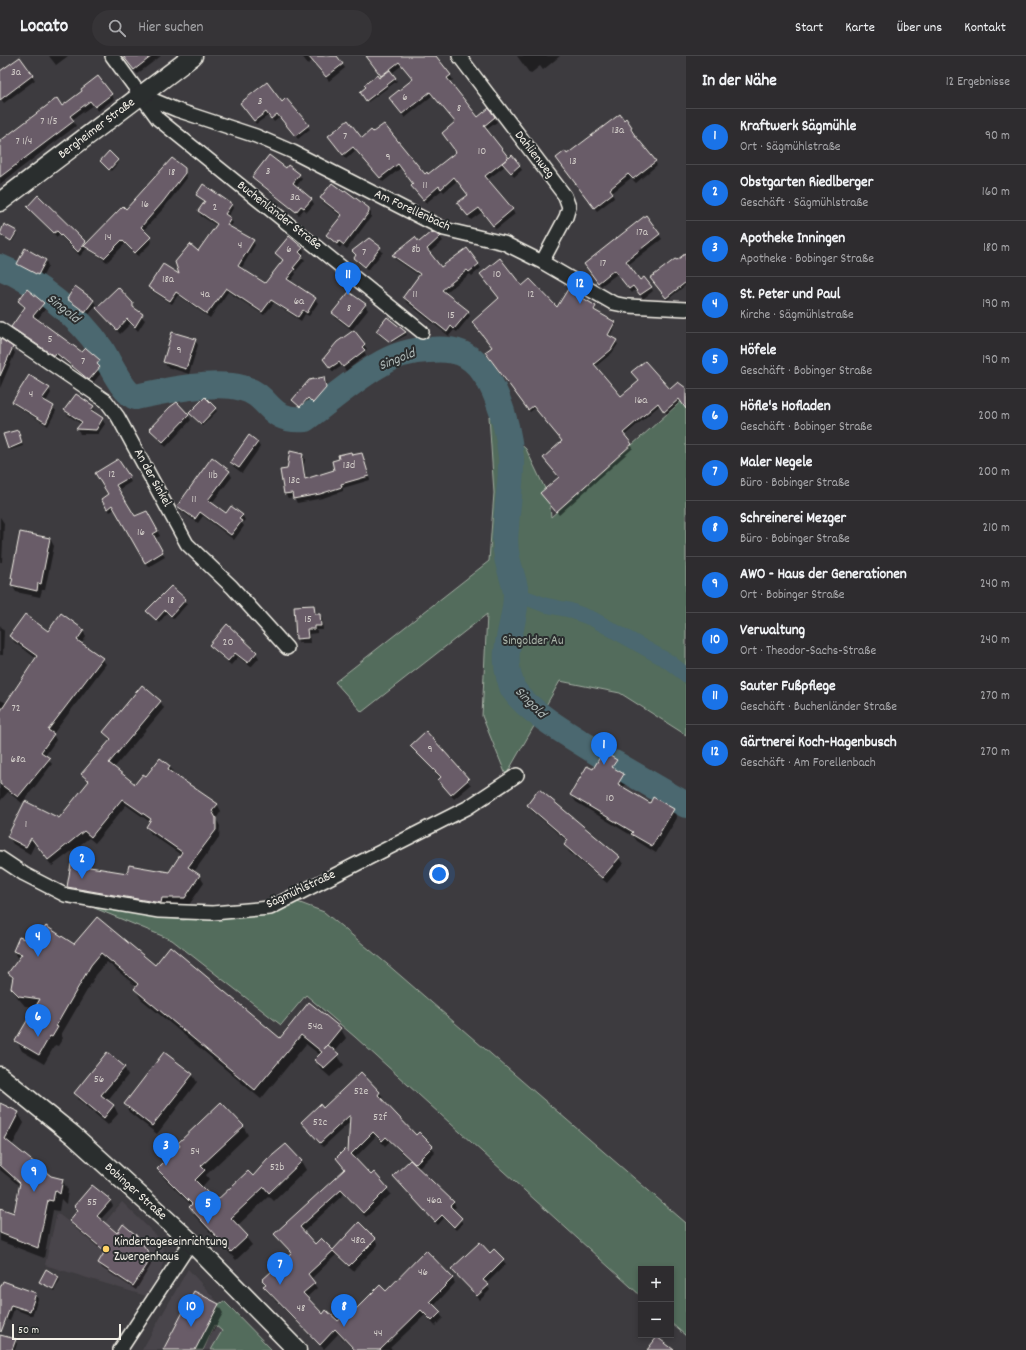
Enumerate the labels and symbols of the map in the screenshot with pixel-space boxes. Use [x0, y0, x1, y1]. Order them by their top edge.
house number: 3a [11, 65, 22, 81]
house number: 6 [402, 90, 408, 106]
street label: Bergheimer Straße [54, 93, 140, 164]
house number: 3 [258, 94, 263, 110]
house number: 8 [457, 101, 461, 117]
house number: 7 1/5 [40, 114, 58, 130]
house number: 13a [612, 123, 625, 139]
street label: Dahlienweg [509, 127, 559, 183]
house number: 7 [343, 129, 347, 145]
house number: 7 1/4 [16, 134, 32, 150]
house number: 10 [478, 144, 486, 160]
house number: 9 [385, 150, 391, 166]
house number: 13 [569, 154, 577, 170]
house number: 3 [266, 164, 271, 180]
house number: 18 [169, 165, 175, 181]
street label: Buchenländer Straße [232, 177, 326, 255]
house number: 11 [423, 178, 427, 194]
street label: Am Forellenbach [371, 185, 453, 237]
house number: 3a [290, 190, 301, 206]
house number: 16 [141, 197, 149, 213]
house number: 2 [213, 200, 218, 216]
house number: 17a [636, 225, 649, 241]
house number: 14 [105, 230, 111, 246]
house number: 4 [238, 238, 242, 254]
house number: 6 [286, 242, 292, 258]
house number: 8b [411, 242, 421, 258]
house number: 7 [362, 245, 366, 261]
house number: 17 [600, 256, 606, 272]
pin: 11 [335, 262, 361, 295]
house number: 10 [493, 267, 501, 283]
pin: 12 [567, 271, 593, 304]
house number: 18a [162, 272, 175, 288]
house number: 4a [200, 287, 211, 303]
house number: 11 [413, 287, 417, 303]
house number: 12 [527, 287, 535, 303]
water label: Singold [42, 289, 86, 330]
house number: 6a [294, 294, 305, 310]
house number: 8 [347, 301, 351, 317]
house number: 15 [447, 308, 455, 324]
house number: 5 [47, 332, 53, 348]
house number: 9 [176, 343, 182, 359]
water label: Singold [376, 343, 420, 376]
house number: 7 [81, 354, 85, 370]
house number: 4 [29, 387, 33, 403]
house number: 16a [635, 393, 648, 409]
street label: An der Sinkel [128, 445, 176, 511]
house number: 13d [343, 458, 355, 474]
house number: 12 [108, 467, 116, 483]
house number: 11b [208, 468, 218, 484]
house number: 13c [288, 473, 300, 489]
house number: 11 [192, 492, 196, 508]
house number: 16 [137, 525, 145, 541]
house number: 18 [168, 593, 174, 609]
house number: 15 [304, 612, 312, 628]
park label: Singolder Au [502, 632, 564, 651]
house number: 20 [223, 635, 233, 651]
water label: Singold [510, 683, 552, 725]
house number: 72 [11, 701, 21, 717]
pin: 1 [591, 732, 617, 765]
house number: 9 [427, 742, 433, 758]
house number: 68a [11, 752, 26, 768]
house number: 10 [606, 791, 614, 807]
house number: 1 [25, 817, 27, 833]
pin: 2 [69, 846, 95, 879]
your location [429, 864, 449, 884]
street label: Sägmühlstraße [263, 866, 339, 914]
pin: 4 [25, 924, 51, 957]
pin: 6 [25, 1004, 51, 1037]
house number: 54a [308, 1019, 323, 1035]
house number: 56 [94, 1072, 104, 1088]
house number: 52e [354, 1084, 369, 1100]
house number: 52f [373, 1110, 388, 1126]
house number: 52c [313, 1115, 327, 1131]
pin: 3 [153, 1133, 179, 1166]
house number: 54 [190, 1144, 200, 1160]
pin: 9 [21, 1159, 47, 1192]
street label: Bobinger Straße [99, 1159, 171, 1226]
house number: 52b [270, 1160, 285, 1176]
pin: 5 [195, 1191, 221, 1224]
house number: 46a [426, 1193, 442, 1209]
house number: 55 [87, 1195, 97, 1211]
place label: Kindertageseinrichtung Zwergenhaus [114, 1233, 228, 1267]
house number: 48a [351, 1233, 366, 1249]
marker: Kindertageseinrichtung Zwergenhaus [101, 1244, 111, 1254]
pin: 7 [267, 1252, 293, 1285]
house number: 46 [418, 1265, 428, 1281]
pin: 10 [178, 1294, 204, 1327]
pin: 8 [331, 1294, 357, 1327]
house number: 48 [297, 1301, 305, 1317]
scale bar [12, 1322, 121, 1341]
house number: 44 [373, 1326, 383, 1342]

